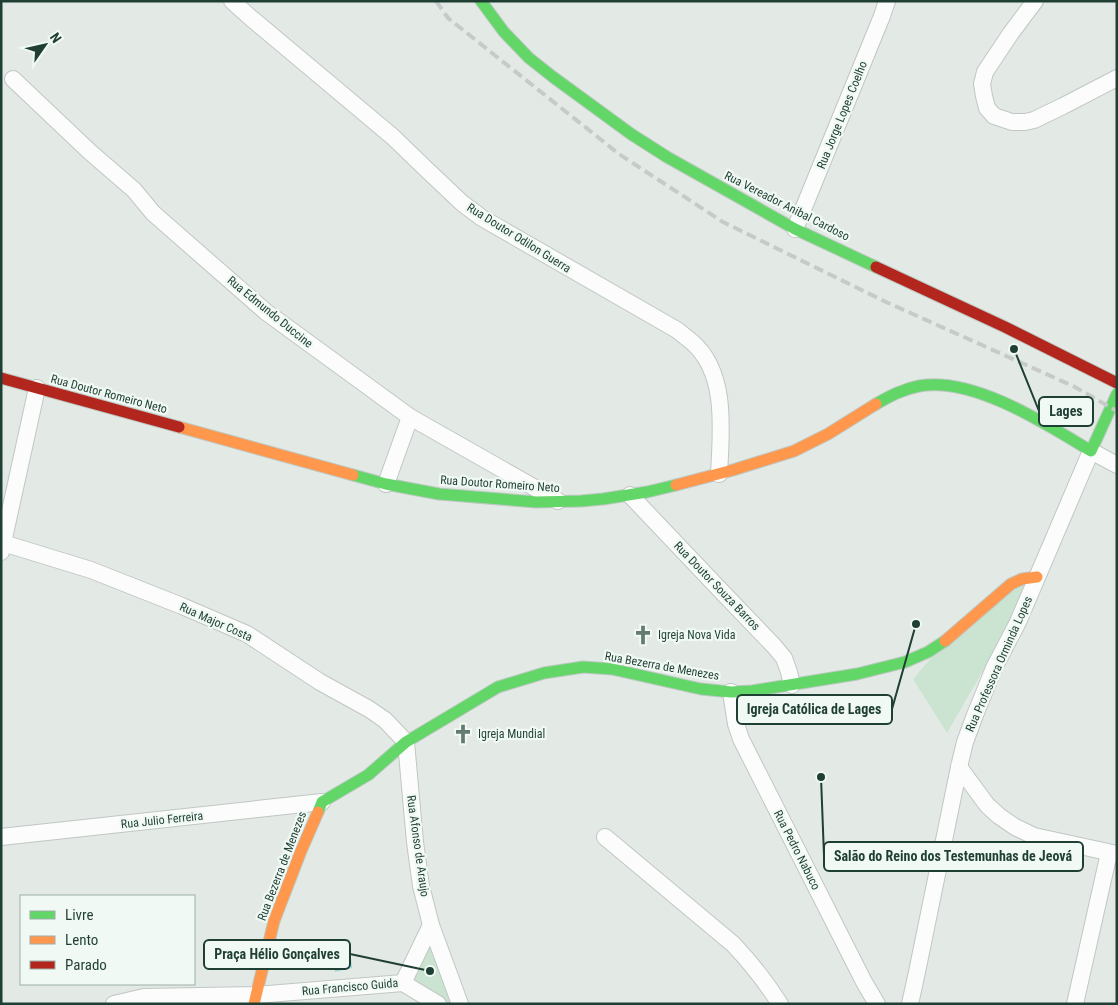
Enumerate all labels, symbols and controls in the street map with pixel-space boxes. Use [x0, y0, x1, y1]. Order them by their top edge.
north arrow [20, 20, 70, 70]
text: N [47, 30, 65, 46]
street label: Rua Jorge Lopes Coelho [814, 59, 870, 171]
street label: Rua Vereador Anibal Cardoso [722, 168, 852, 244]
street label: Rua Doutor Odilon Guerra [464, 200, 574, 276]
street label: Rua Edmundo Duccine [224, 273, 316, 351]
street label: Rua Doutor Romeiro Neto [49, 372, 169, 416]
callout: Lages [1039, 397, 1093, 426]
text: Lages [1049, 403, 1083, 419]
street label: Rua Doutor Romeiro Neto [440, 473, 560, 495]
street label: Rua Doutor Souza Barros [671, 539, 763, 633]
street label: Rua Professora Orminda Lopes [963, 594, 1035, 734]
street label: Rua Major Costa [177, 600, 255, 644]
church icon: Igreja Nova Vida [632, 624, 654, 646]
place label: Igreja Nova Vida [658, 628, 736, 642]
street label: Rua Bezerra de Menezes [604, 649, 720, 683]
callout: Igreja Católica de Lages [737, 695, 892, 724]
text: Igreja Católica de Lages [747, 701, 881, 717]
church icon: Igreja Mundial [452, 723, 474, 745]
place label: Igreja Mundial [478, 727, 545, 741]
street label: Rua Afonso de Araujo [404, 794, 432, 898]
street label: Rua Pedro Nabuco [771, 808, 823, 892]
street label: Rua Julio Ferreira [120, 809, 204, 831]
street label: Rua Bezerra de Menezes [255, 809, 309, 923]
callout: Salão do Reino dos Testemunhas de Jeová [824, 842, 1083, 871]
text: Salão do Reino dos Testemunhas de Jeová [834, 848, 1072, 864]
legend [20, 895, 195, 985]
text: Livre [65, 906, 93, 924]
text: Lento [65, 931, 98, 949]
callout: Praça Hélio Gonçalves [204, 940, 350, 969]
text: Praça Hélio Gonçalves [214, 946, 340, 962]
text: Parado [65, 956, 107, 974]
street label: Rua Francisco Guida [301, 976, 399, 998]

